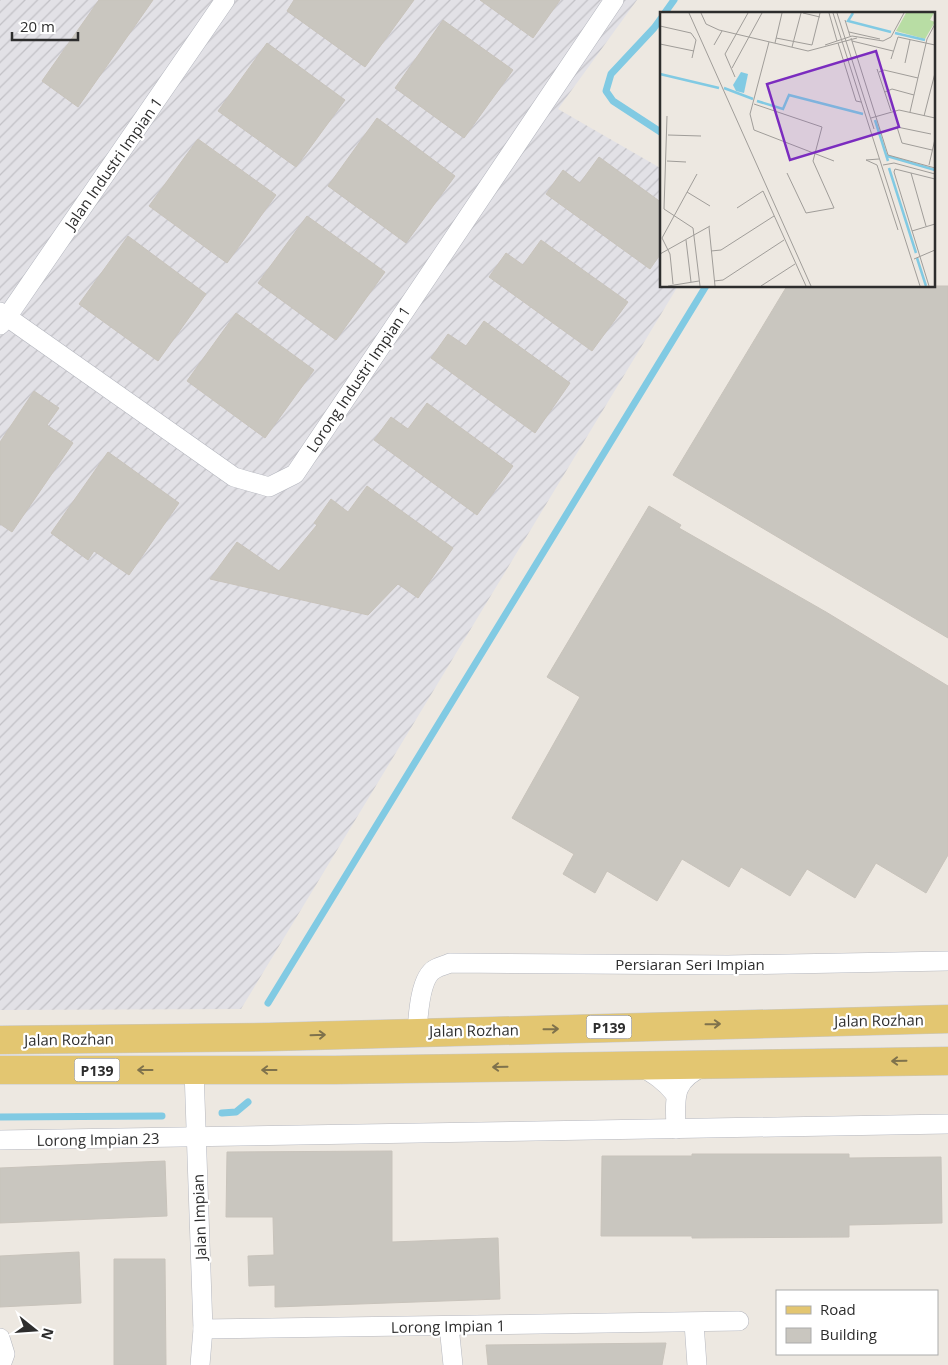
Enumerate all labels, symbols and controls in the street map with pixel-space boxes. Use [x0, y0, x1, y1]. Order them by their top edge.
scale bar [12, 10, 79, 42]
inset map [660, 12, 936, 288]
text: 20 m [20, 16, 55, 36]
street label: Jalan Industri Impian 1 [59, 93, 166, 235]
street label: Lorong Industri Impian 1 [302, 302, 414, 456]
street label: Persiaran Seri Impian [615, 954, 765, 974]
street label: Jalan Rozhan [832, 1009, 924, 1031]
road number: P139 [586, 1016, 632, 1038]
street label: Jalan Rozhan [427, 1019, 519, 1041]
one-way arrow [705, 1020, 721, 1029]
one-way arrow [542, 1024, 558, 1033]
street label: Jalan Rozhan [22, 1028, 114, 1050]
one-way arrow [310, 1030, 326, 1040]
one-way arrow [892, 1056, 908, 1066]
road number: P139 [74, 1058, 120, 1082]
one-way arrow [492, 1062, 508, 1072]
one-way arrow [138, 1065, 154, 1075]
one-way arrow [261, 1065, 277, 1075]
street label: Lorong Impian 23 [36, 1128, 160, 1150]
street label: Jalan Impian [188, 1174, 211, 1262]
legend [776, 1290, 938, 1355]
text: Road [820, 1299, 856, 1319]
north arrow [10, 1305, 60, 1355]
street label: Lorong Impian 1 [391, 1315, 505, 1337]
text: Building [820, 1324, 877, 1344]
text: N [37, 1326, 59, 1342]

